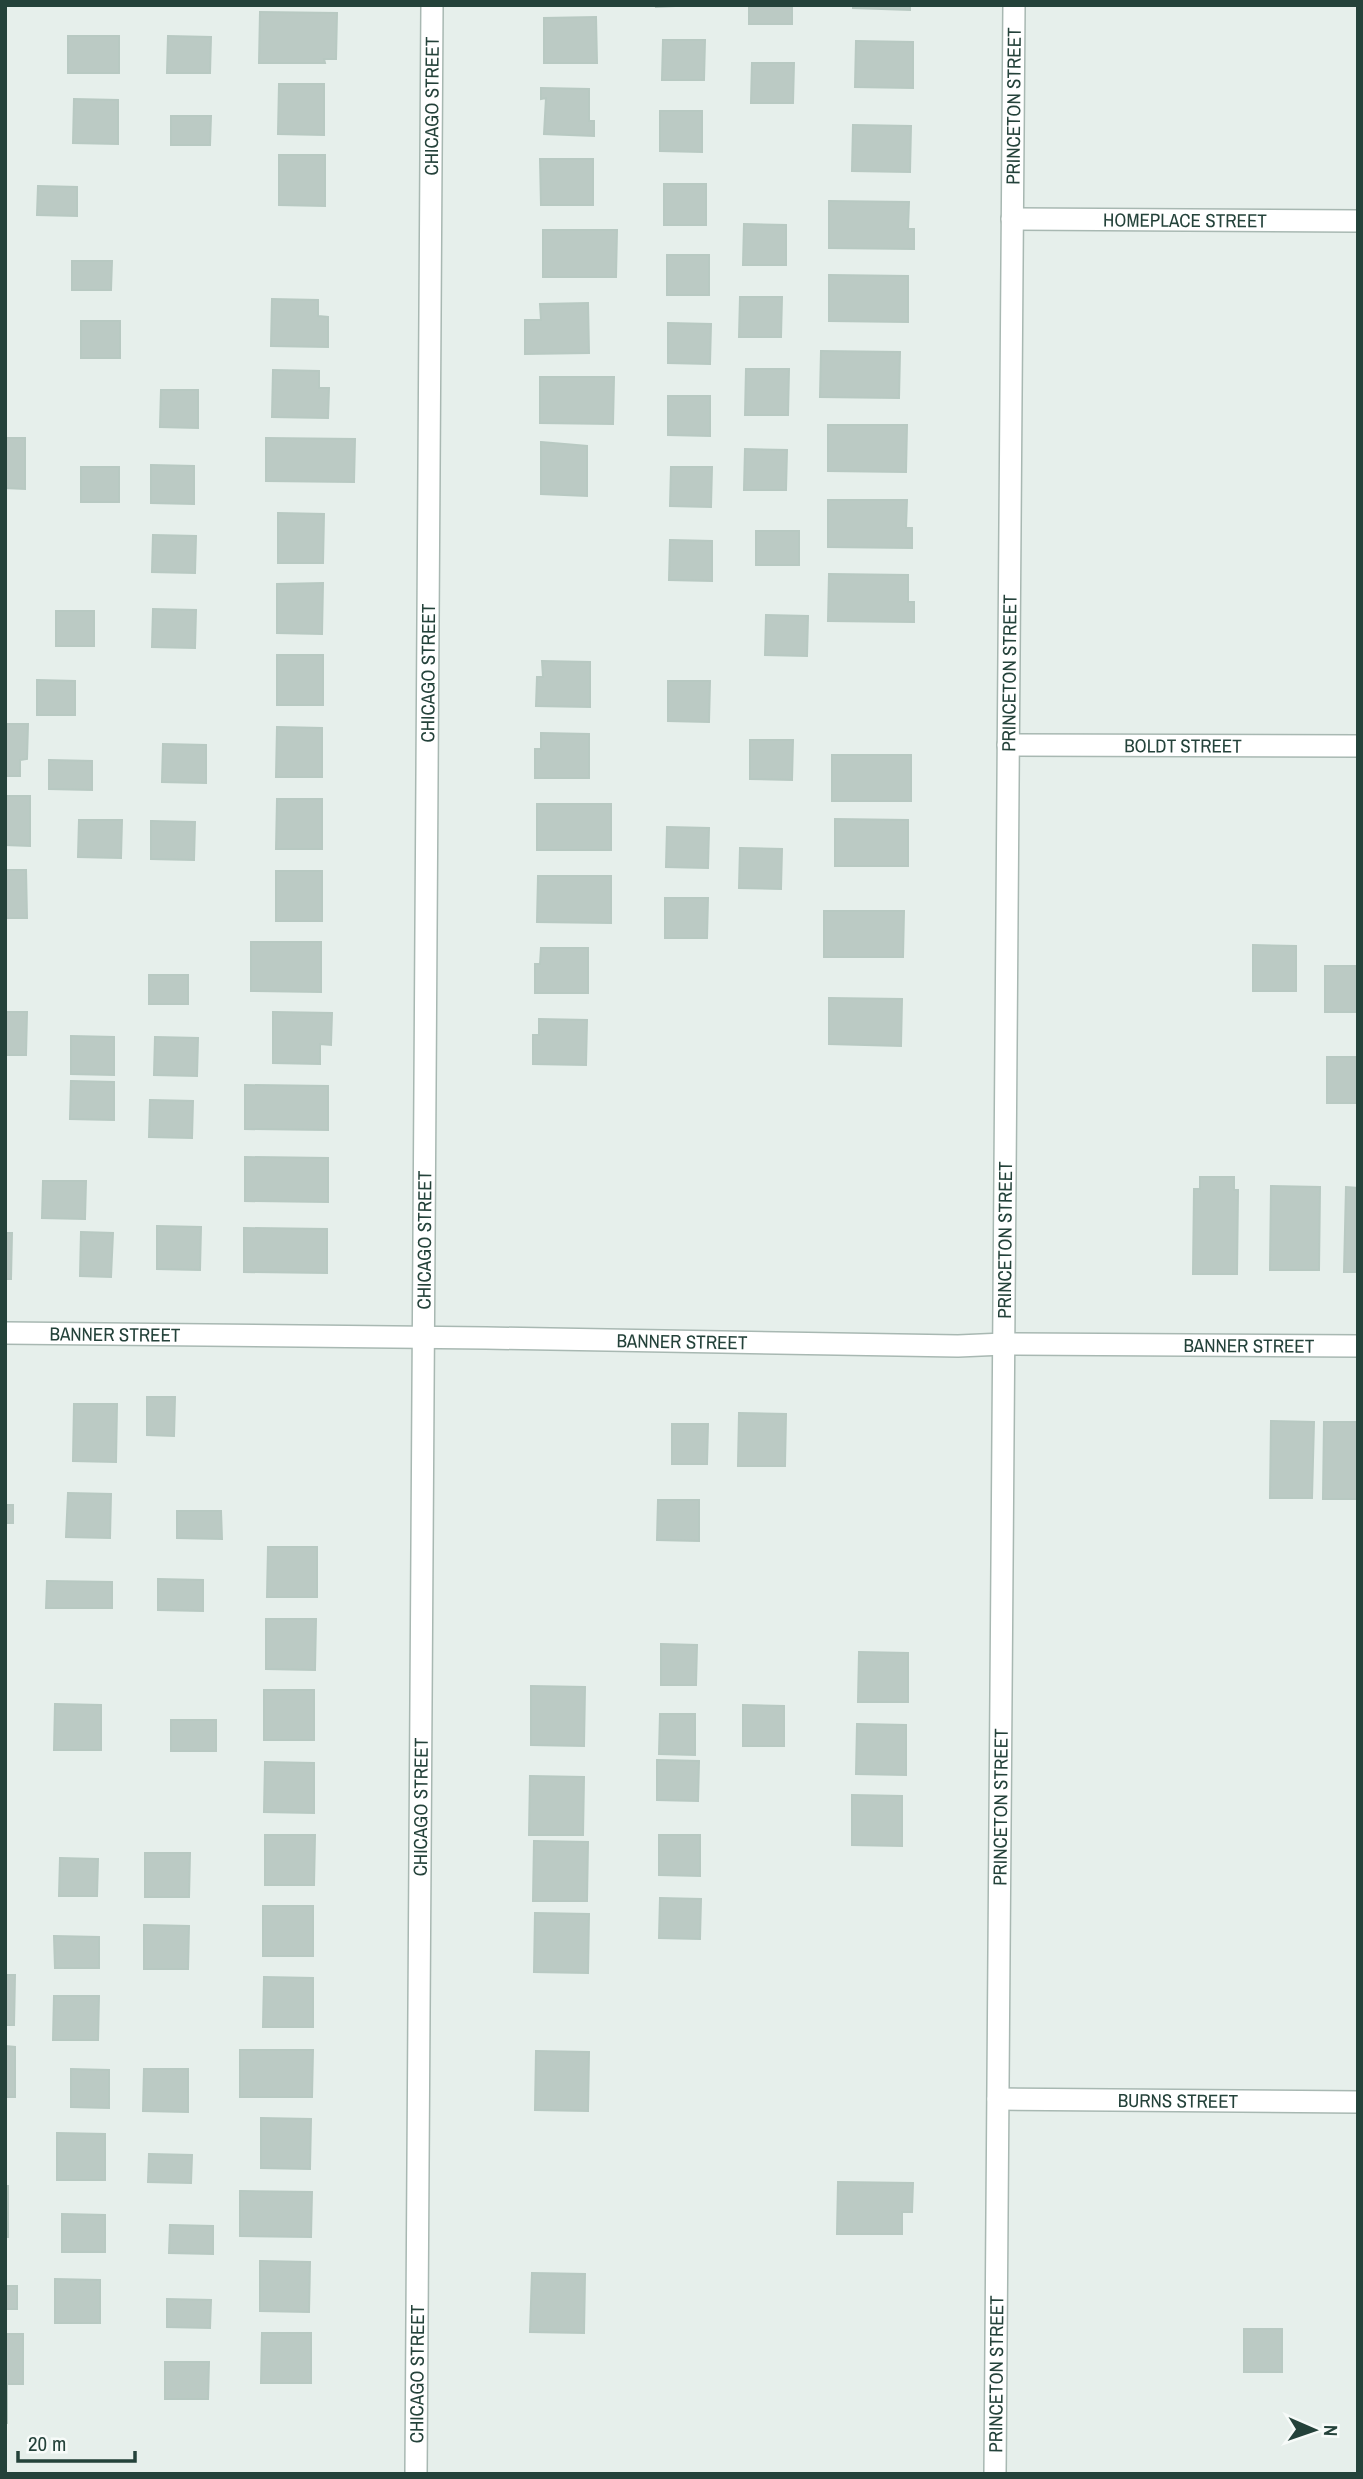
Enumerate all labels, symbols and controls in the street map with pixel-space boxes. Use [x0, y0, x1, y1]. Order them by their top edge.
street label: PRINCETON STREET [1000, 27, 1027, 185]
street label: CHICAGO STREET [418, 36, 445, 175]
street label: HOMEPLACE STREET [1103, 207, 1267, 233]
street label: PRINCETON STREET [995, 594, 1022, 752]
street label: CHICAGO STREET [414, 603, 441, 742]
street label: BOLDT STREET [1124, 732, 1242, 759]
street label: PRINCETON STREET [991, 1161, 1018, 1319]
street label: CHICAGO STREET [411, 1170, 437, 1309]
street label: BANNER STREET [49, 1320, 181, 1348]
street label: BANNER STREET [616, 1327, 748, 1355]
street label: BANNER STREET [1183, 1332, 1315, 1359]
street label: PRINCETON STREET [987, 1728, 1014, 1886]
street label: CHICAGO STREET [407, 1737, 434, 1876]
street label: BURNS STREET [1118, 2087, 1239, 2114]
street label: PRINCETON STREET [982, 2295, 1009, 2453]
street label: CHICAGO STREET [403, 2304, 430, 2443]
north arrow [1279, 2395, 1349, 2465]
scale bar [18, 2420, 135, 2464]
text: N [1318, 2425, 1344, 2437]
text: 20 m [28, 2429, 66, 2458]

